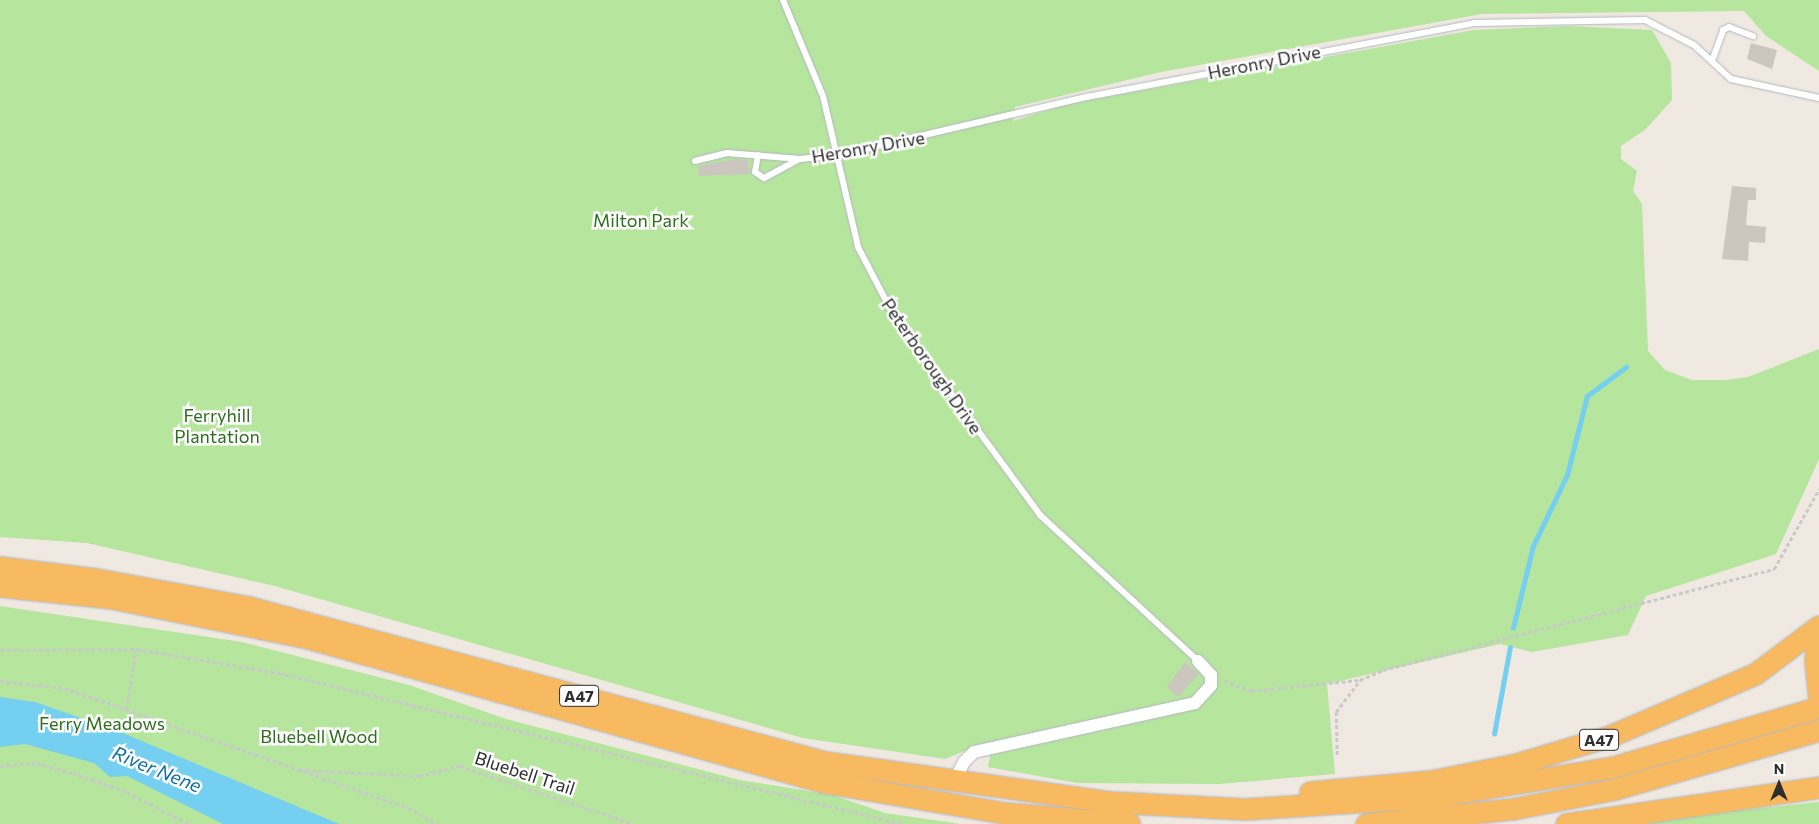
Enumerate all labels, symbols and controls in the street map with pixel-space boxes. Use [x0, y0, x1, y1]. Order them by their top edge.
street label: Heronry Drive [1206, 40, 1322, 84]
street label: Heronry Drive [810, 126, 926, 168]
park label: Milton Park [593, 209, 689, 231]
street label: Peterborough Drive [877, 294, 987, 438]
park label: Ferryhill Plantation [174, 405, 260, 448]
road number: A47 [559, 682, 599, 709]
park label: Ferry Meadows [39, 712, 165, 734]
park label: Bluebell Wood [260, 725, 378, 747]
road number: A47 [1579, 726, 1619, 754]
water label: River Nene [109, 741, 205, 797]
street label: Bluebell Trail [472, 747, 578, 799]
north arrow [1754, 759, 1804, 809]
text: N [1774, 760, 1784, 777]

